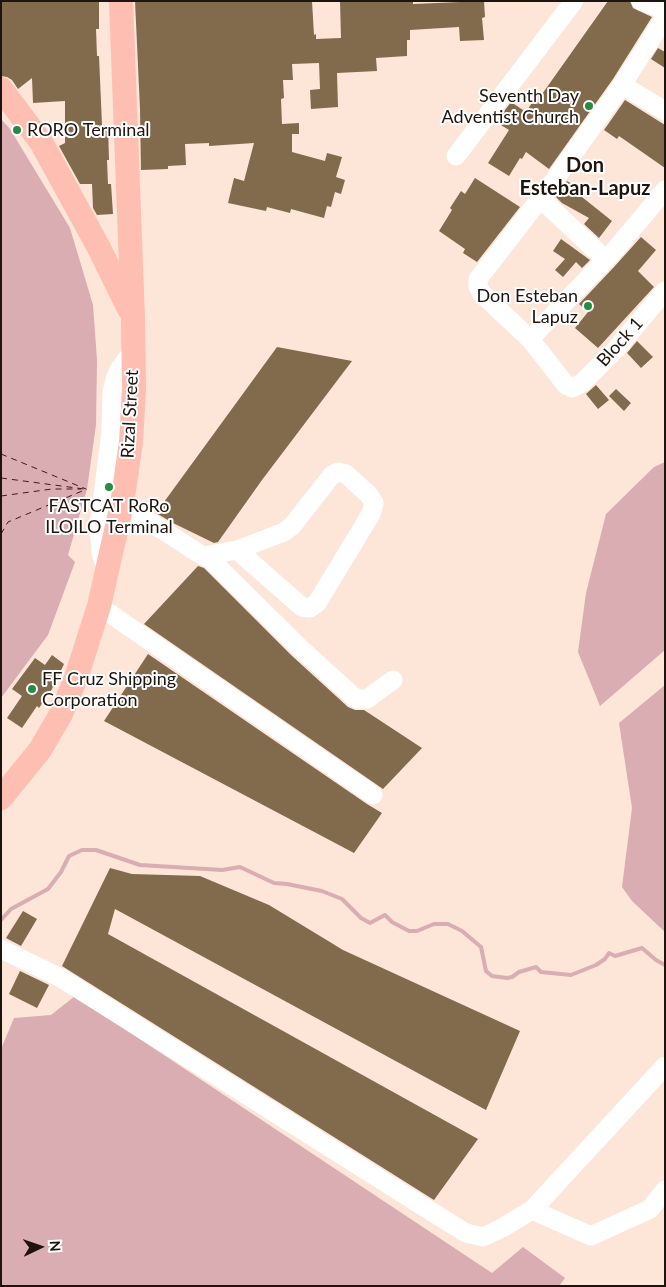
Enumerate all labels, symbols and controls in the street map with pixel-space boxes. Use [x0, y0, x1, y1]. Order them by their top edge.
place label: Seventh Day Adventist Church [442, 85, 579, 128]
marker: Seventh Day Adventist Church [583, 100, 595, 112]
place label: RORO Terminal [27, 119, 150, 141]
marker: RORO Terminal [11, 124, 23, 136]
district label: Don Esteban-Lapuz [520, 154, 650, 201]
place label: Don Esteban Lapuz [477, 285, 578, 328]
marker: Don Esteban Lapuz [582, 300, 594, 312]
street label: Block 1 [592, 313, 648, 371]
street label: Rizal Street [117, 369, 143, 459]
marker: FASTCAT RoRo ILOILO Terminal [103, 481, 115, 493]
place label: FASTCAT RoRo ILOILO Terminal [45, 495, 173, 538]
place label: FF Cruz Shipping Corporation [42, 668, 176, 711]
marker: FF Cruz Shipping Corporation [26, 683, 38, 695]
north arrow [15, 1222, 65, 1272]
text: N [47, 1240, 64, 1252]

